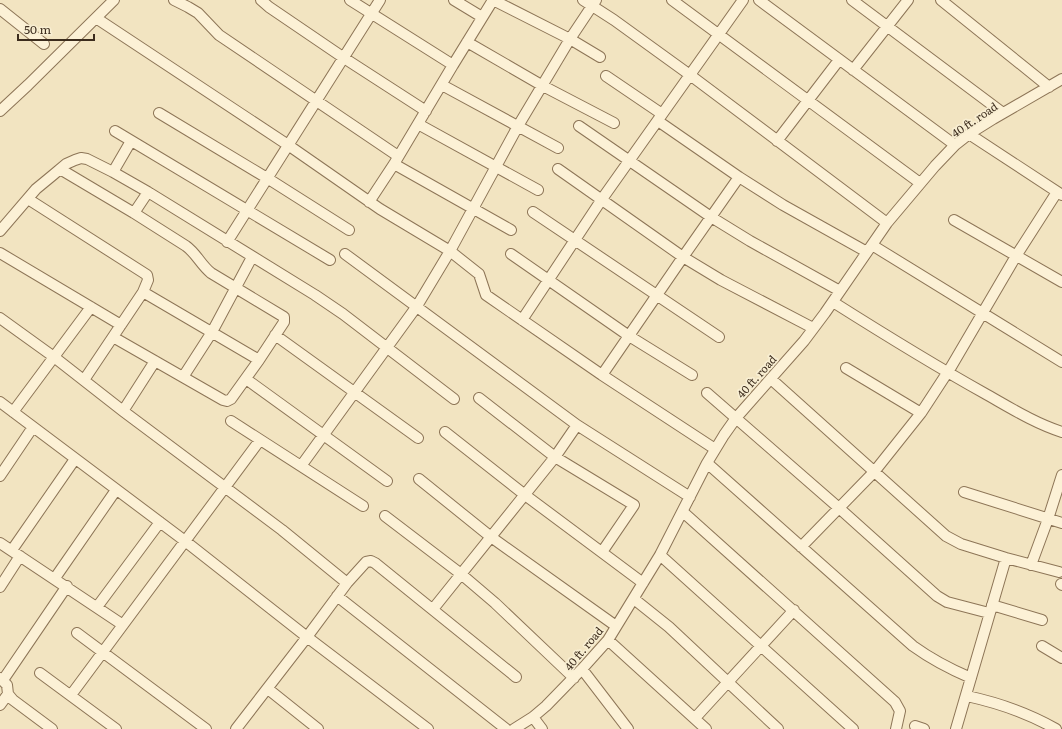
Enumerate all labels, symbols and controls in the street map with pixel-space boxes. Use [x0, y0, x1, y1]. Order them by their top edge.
scale bar [18, 16, 94, 42]
text: 50 m [24, 20, 51, 38]
street label: 40 ft. road [948, 97, 1001, 140]
street label: 40 ft. road [732, 351, 780, 401]
street label: 40 ft. road [560, 622, 606, 673]

